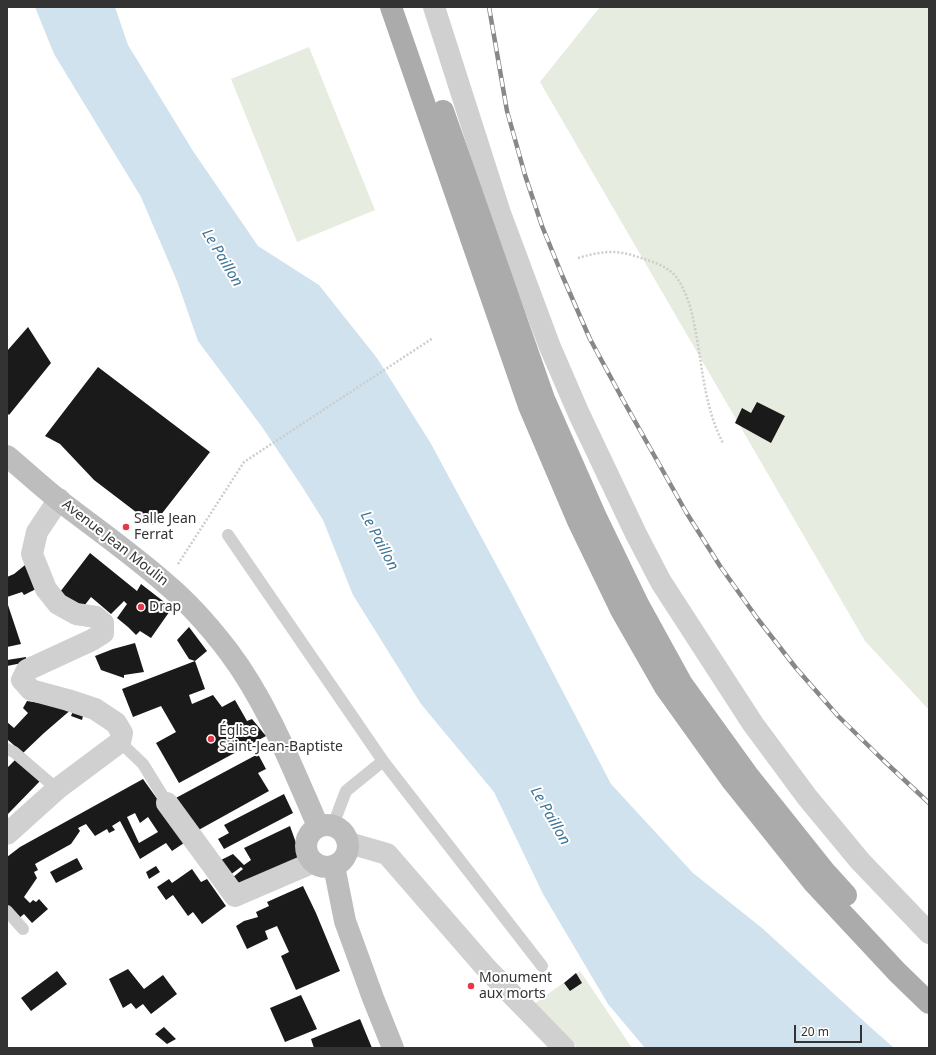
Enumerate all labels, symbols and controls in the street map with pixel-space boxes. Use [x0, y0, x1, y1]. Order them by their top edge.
water label: Le Paillon [198, 226, 246, 290]
street label: Avenue Jean Moulin [58, 496, 172, 590]
water label: Le Paillon [356, 508, 402, 574]
place label: Salle Jean Ferrat [134, 511, 197, 544]
marker: Salle Jean Ferrat [121, 522, 131, 532]
place label: Drap [149, 599, 181, 615]
marker: Drap [136, 602, 146, 612]
place label: Église Saint-Jean-Baptiste [219, 723, 343, 756]
marker: Église Saint-Jean-Baptiste [206, 734, 216, 744]
water label: Le Paillon [526, 784, 574, 848]
place label: Monument aux morts [479, 970, 552, 1002]
marker: Monument aux morts [466, 981, 476, 991]
scale bar [796, 1017, 864, 1043]
text: 20 m [801, 1023, 829, 1040]

